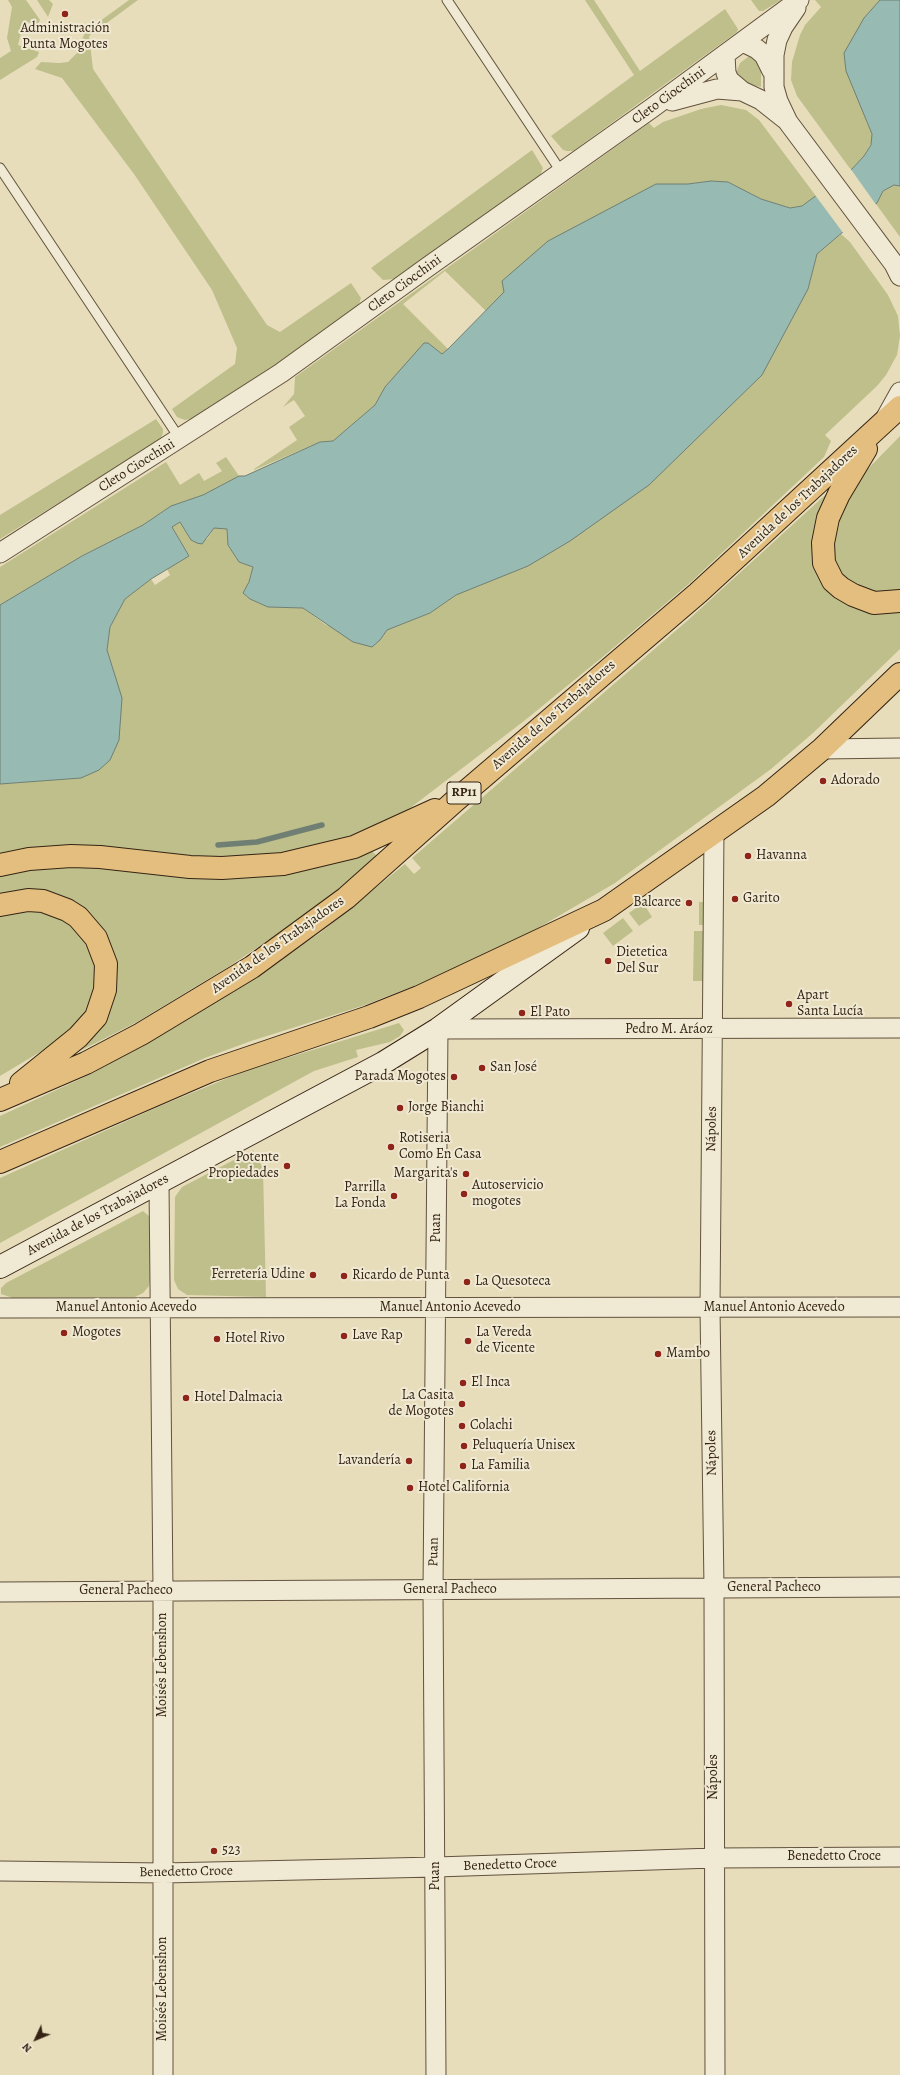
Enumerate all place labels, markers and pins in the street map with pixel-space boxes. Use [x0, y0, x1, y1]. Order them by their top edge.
marker: Administración Punta Mogotes [60, 9, 70, 19]
place label: Administración Punta Mogotes [20, 21, 110, 54]
place label: Adorado [831, 773, 880, 789]
marker: Adorado [818, 776, 828, 786]
place label: Havanna [756, 848, 807, 864]
marker: Havanna [743, 851, 753, 861]
place label: Garito [743, 891, 780, 907]
marker: Garito [730, 894, 740, 904]
place label: Balcarce [633, 895, 681, 911]
marker: Balcarce [684, 898, 694, 908]
place label: Dietetica Del Sur [616, 945, 668, 978]
marker: Dietetica Del Sur [603, 956, 613, 966]
place label: Apart Santa Lucía [797, 988, 863, 1020]
marker: Apart Santa Lucía [784, 999, 794, 1009]
place label: El Pato [530, 1005, 570, 1021]
marker: El Pato [517, 1008, 527, 1018]
place label: San José [490, 1060, 537, 1076]
marker: San José [477, 1063, 487, 1073]
place label: Parada Mogotes [354, 1069, 446, 1085]
marker: Parada Mogotes [449, 1072, 459, 1082]
place label: Jorge Bianchi [408, 1100, 484, 1116]
marker: Jorge Bianchi [395, 1103, 405, 1113]
place label: Rotiseria Como En Casa [399, 1131, 482, 1164]
marker: Rotiseria Como En Casa [386, 1142, 396, 1152]
place label: Potente Propiedades [208, 1150, 279, 1182]
marker: Potente Propiedades [282, 1161, 292, 1171]
place label: Margarita's [394, 1166, 458, 1182]
marker: Margarita's [461, 1169, 471, 1179]
place label: Autoservicio mogotes [472, 1178, 544, 1210]
place label: Parrilla La Fonda [334, 1180, 386, 1212]
marker: Autoservicio mogotes [459, 1189, 469, 1199]
marker: Parrilla La Fonda [389, 1191, 399, 1201]
place label: Ferretería Udine [211, 1267, 305, 1283]
place label: Ricardo de Punta [352, 1268, 450, 1284]
marker: Ferretería Udine [308, 1270, 318, 1280]
marker: Ricardo de Punta [339, 1271, 349, 1281]
place label: La Quesoteca [475, 1274, 551, 1290]
marker: La Quesoteca [462, 1277, 472, 1287]
place label: Mogotes [72, 1325, 121, 1341]
place label: La Vereda de Vicente [476, 1325, 535, 1358]
marker: Mogotes [59, 1328, 69, 1338]
place label: Lave Rap [352, 1328, 403, 1344]
place label: Hotel Rivo [225, 1331, 285, 1347]
marker: Lave Rap [339, 1331, 349, 1341]
marker: Hotel Rivo [212, 1334, 222, 1344]
marker: La Vereda de Vicente [463, 1336, 473, 1346]
place label: Mambo [666, 1346, 710, 1362]
marker: Mambo [653, 1349, 663, 1359]
place label: El Inca [471, 1375, 510, 1391]
marker: El Inca [458, 1378, 468, 1388]
place label: La Casita de Mogotes [388, 1388, 454, 1420]
place label: Hotel Dalmacia [194, 1390, 283, 1406]
marker: Hotel Dalmacia [181, 1393, 191, 1403]
marker: La Casita de Mogotes [457, 1399, 467, 1409]
place label: Colachi [470, 1418, 513, 1434]
marker: Colachi [457, 1421, 467, 1431]
place label: Peluquería Unisex [472, 1438, 575, 1454]
marker: Peluquería Unisex [459, 1441, 469, 1451]
place label: Lavandería [338, 1453, 401, 1469]
marker: Lavandería [404, 1456, 414, 1466]
place label: La Familia [471, 1458, 530, 1474]
marker: La Familia [458, 1461, 468, 1471]
place label: Hotel California [418, 1480, 510, 1496]
marker: Hotel California [405, 1483, 415, 1493]
place label: 523 [222, 1843, 240, 1859]
marker: 523 [209, 1846, 219, 1856]

